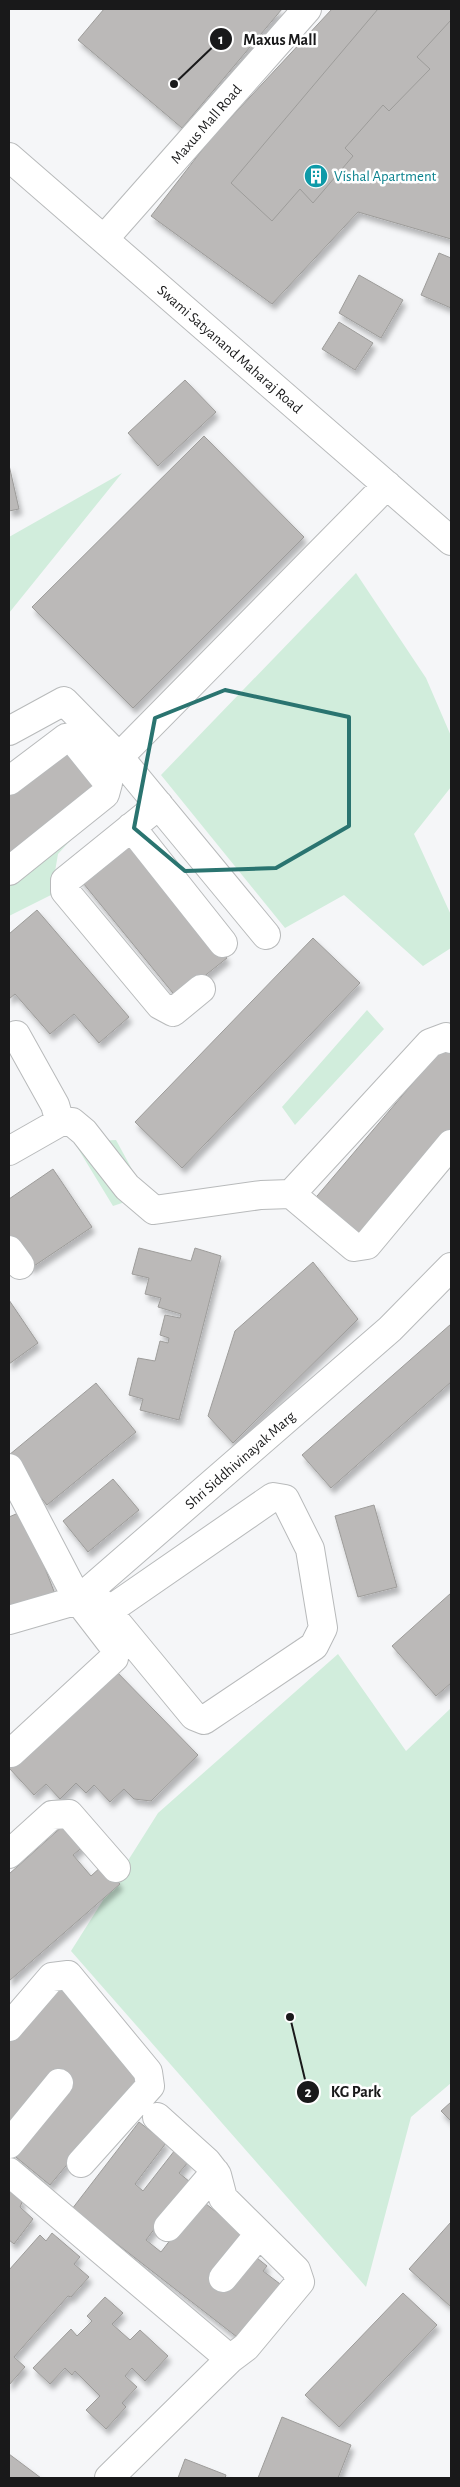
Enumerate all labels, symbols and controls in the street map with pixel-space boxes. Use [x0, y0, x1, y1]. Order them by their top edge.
callout: Maxus Mall [208, 24, 326, 55]
text: 1 [218, 32, 224, 47]
text: Maxus Mall [243, 32, 317, 48]
street label: Maxus Mall Road [168, 82, 245, 167]
building icon: Vishal Apartment [303, 163, 329, 189]
place label: Vishal Apartment [334, 169, 437, 184]
street label: Swami Satyanand Maharaj Road [154, 283, 305, 416]
street label: Shri Siddhivinayak Marg [182, 1408, 299, 1512]
callout: KG Park [296, 2076, 391, 2107]
text: KG Park [331, 2084, 381, 2100]
text: 2 [304, 2085, 312, 2100]

